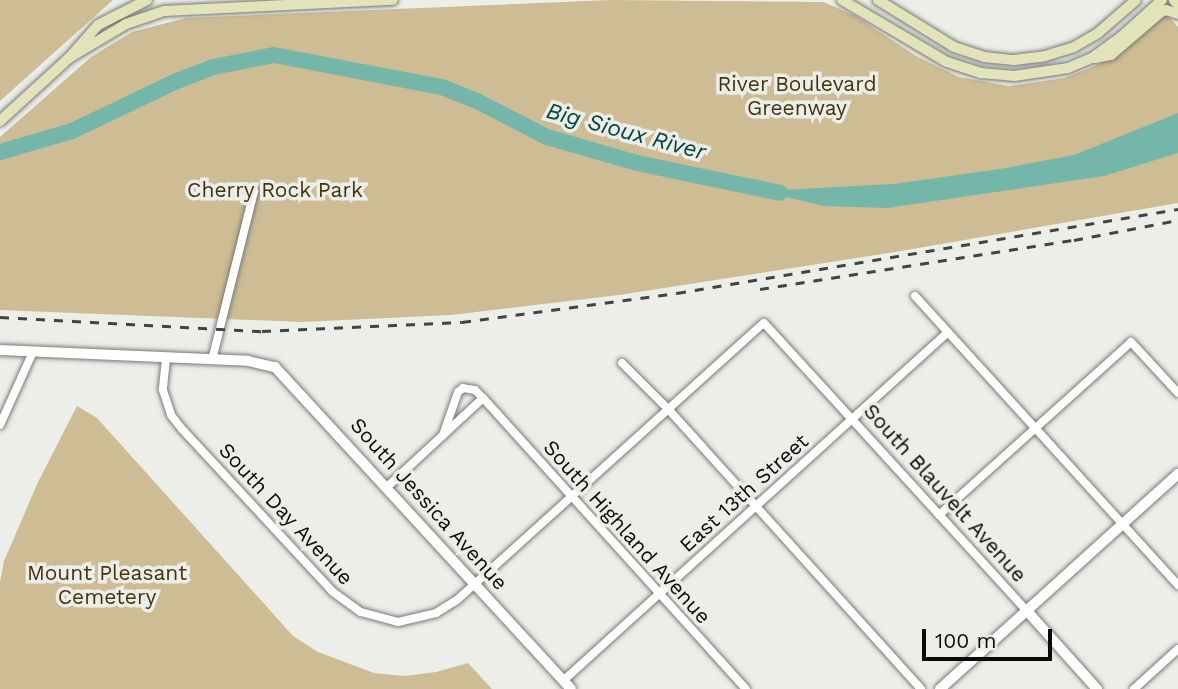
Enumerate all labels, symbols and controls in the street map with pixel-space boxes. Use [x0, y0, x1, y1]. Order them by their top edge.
park label: River Boulevard Greenway [717, 71, 877, 121]
water label: Big Sioux River [543, 97, 709, 167]
park label: Cherry Rock Park [187, 177, 363, 203]
street label: South Blauvelt Avenue [858, 398, 1032, 588]
street label: South Jessica Avenue [344, 412, 514, 596]
street label: East 13th Street [674, 428, 814, 558]
street label: South Highland Avenue [538, 435, 716, 629]
street label: South Day Avenue [213, 437, 359, 591]
park label: Mount Pleasant Cemetery [27, 560, 187, 610]
scale bar [926, 616, 1056, 660]
text: 100 m [935, 628, 997, 653]

